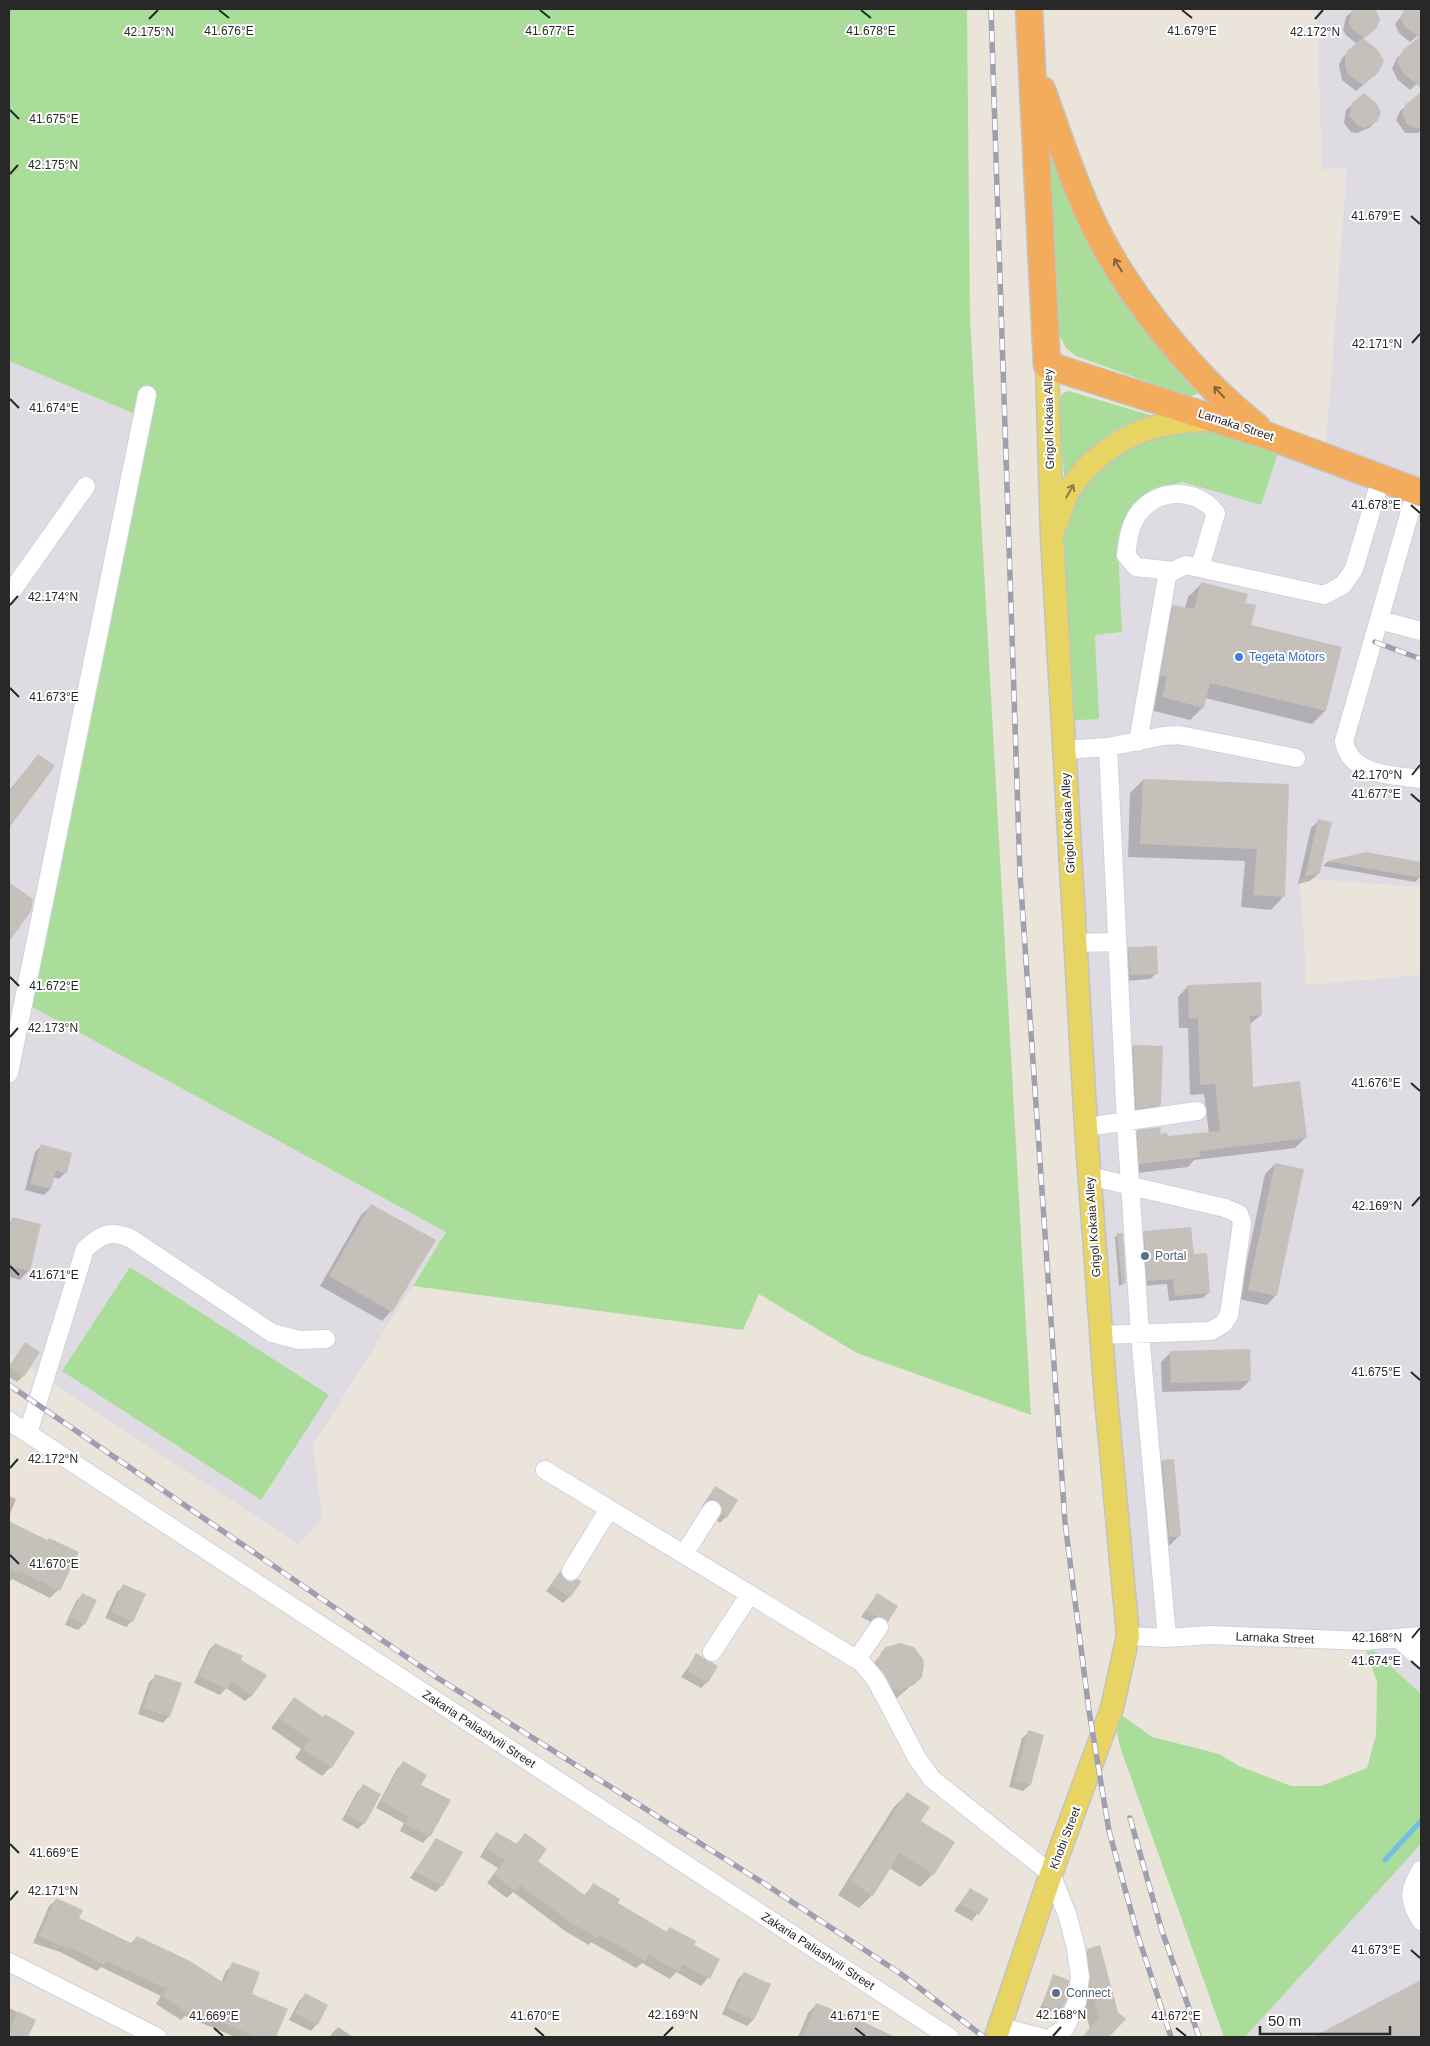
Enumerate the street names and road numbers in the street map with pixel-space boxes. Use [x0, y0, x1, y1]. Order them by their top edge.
street label: Grigol Kokaia Alley [1041, 369, 1057, 469]
street label: Larnaka Street [1196, 406, 1276, 444]
street label: Grigol Kokaia Alley [1058, 772, 1078, 874]
street label: Grigol Kokaia Alley [1083, 1176, 1103, 1278]
street label: Larnaka Street [1235, 1630, 1315, 1646]
street label: Zakaria Paliashvili Street [420, 1687, 539, 1771]
street label: Khobi Street [1047, 1804, 1084, 1871]
street label: Zakaria Paliashvili Street [759, 1909, 878, 1993]

